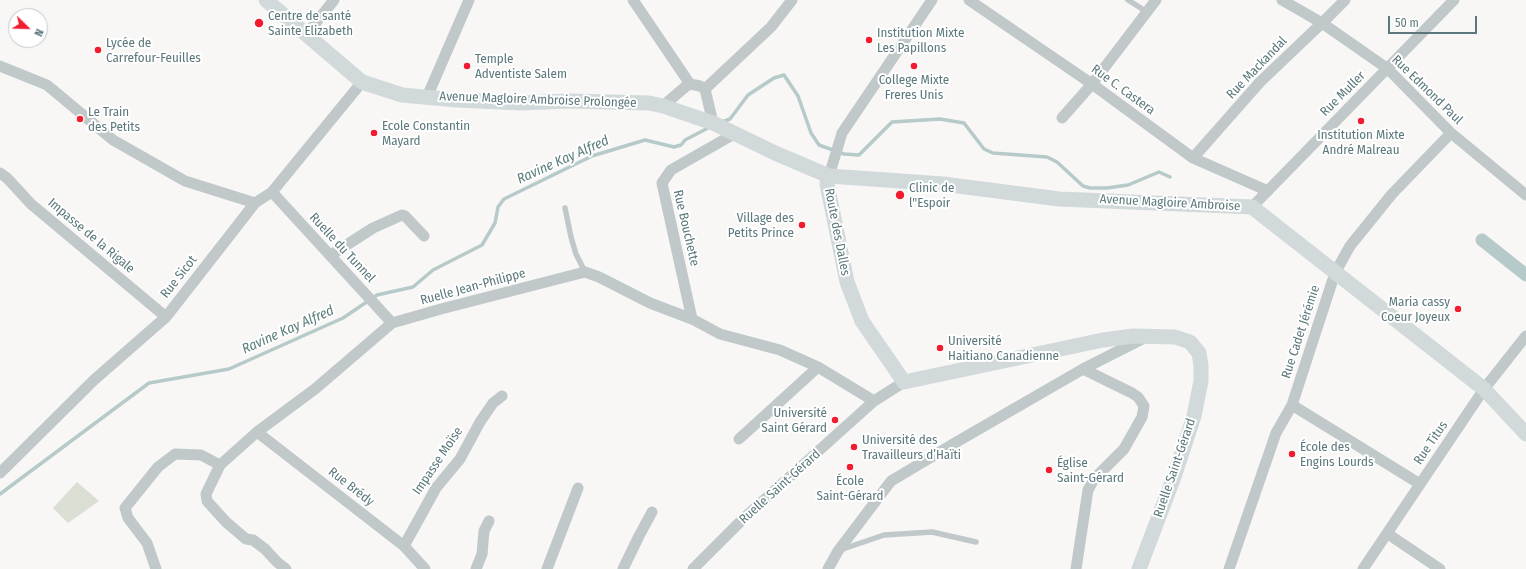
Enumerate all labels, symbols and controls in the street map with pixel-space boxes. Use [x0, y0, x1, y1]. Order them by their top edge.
north arrow [8, 8, 48, 48]
place label: Centre de santé Sainte Elizabeth [268, 8, 353, 39]
scale bar [1390, 8, 1479, 34]
text: 50 m [1395, 16, 1419, 30]
marker: Centre de santé Sainte Elizabeth [253, 17, 265, 29]
place label: Institution Mixte Les Papillons [877, 25, 964, 56]
text: N [31, 27, 46, 38]
street label: Rue Mackandal [1224, 34, 1290, 102]
place label: Lycée de Carrefour-Feuilles [106, 35, 201, 66]
marker: Institution Mixte Les Papillons [864, 35, 874, 45]
marker: Lycée de Carrefour-Feuilles [93, 45, 103, 55]
place label: Temple Adventiste Salem [475, 51, 567, 82]
street label: Rue Edmond Paul [1388, 52, 1466, 128]
marker: Temple Adventiste Salem [462, 61, 472, 71]
marker: College Mixte Freres Unis [909, 61, 919, 71]
street label: Rue C. Castera [1088, 62, 1158, 118]
street label: Rue Muller [1317, 68, 1369, 120]
place label: College Mixte Freres Unis [879, 72, 949, 103]
street label: Avenue Magloire Ambroise Prolongée [439, 89, 637, 111]
place label: Le Train des Petits [88, 104, 140, 135]
marker: Le Train des Petits [75, 114, 85, 124]
marker: Institution Mixte André Malreau [1356, 116, 1366, 126]
place label: Ecole Constantin Mayard [382, 118, 470, 149]
place label: Institution Mixte André Malreau [1317, 127, 1405, 158]
marker: Ecole Constantin Mayard [369, 128, 379, 138]
water label: Ravine Kay Alfred [514, 132, 612, 188]
place label: Clinic de l"Espoir [909, 180, 954, 211]
street label: Route des Dalles [821, 187, 853, 277]
street label: Rue Bouchette [670, 188, 702, 268]
marker: Clinic de l"Espoir [894, 189, 906, 201]
street label: Avenue Magloire Ambroise [1099, 192, 1241, 214]
street label: Impasse de la Rigale [44, 195, 138, 277]
street label: Ruelle du Tunnel [306, 210, 378, 286]
place label: Village des Petits Prince [728, 210, 794, 241]
marker: Village des Petits Prince [797, 220, 807, 230]
street label: Rue Sicot [158, 253, 200, 301]
street label: Ruelle Jean-Philippe [419, 265, 527, 309]
street label: Rue Cadet Jérémie [1279, 283, 1323, 381]
place label: Maria cassy Coeur Joyeux [1381, 294, 1450, 325]
water label: Ravine Kay Alfred [239, 302, 337, 358]
marker: Maria cassy Coeur Joyeux [1453, 304, 1463, 314]
place label: Université Haitiano Canadienne [948, 333, 1059, 364]
marker: Université Haitiano Canadienne [935, 343, 945, 353]
place label: Université Saint Gérard [761, 405, 827, 436]
marker: Université Saint Gérard [830, 415, 840, 425]
street label: Ruelle Saint-Gérard [1151, 416, 1199, 520]
street label: Rue Titus [1411, 418, 1451, 468]
street label: Impasse Moïse [410, 424, 466, 498]
place label: Université des Travailleurs d’Haïti [862, 432, 961, 463]
place label: École des Engins Lourds [1300, 439, 1373, 470]
marker: Université des Travailleurs d’Haïti [849, 442, 859, 452]
street label: Ruelle Saint-Gérard [736, 447, 824, 527]
marker: École des Engins Lourds [1287, 449, 1297, 459]
place label: Église Saint-Gérard [1057, 455, 1124, 486]
marker: École Saint-Gérard [845, 462, 855, 472]
street label: Rue Brédy [325, 464, 377, 510]
marker: Église Saint-Gérard [1044, 465, 1054, 475]
place label: École Saint-Gérard [817, 473, 883, 504]

